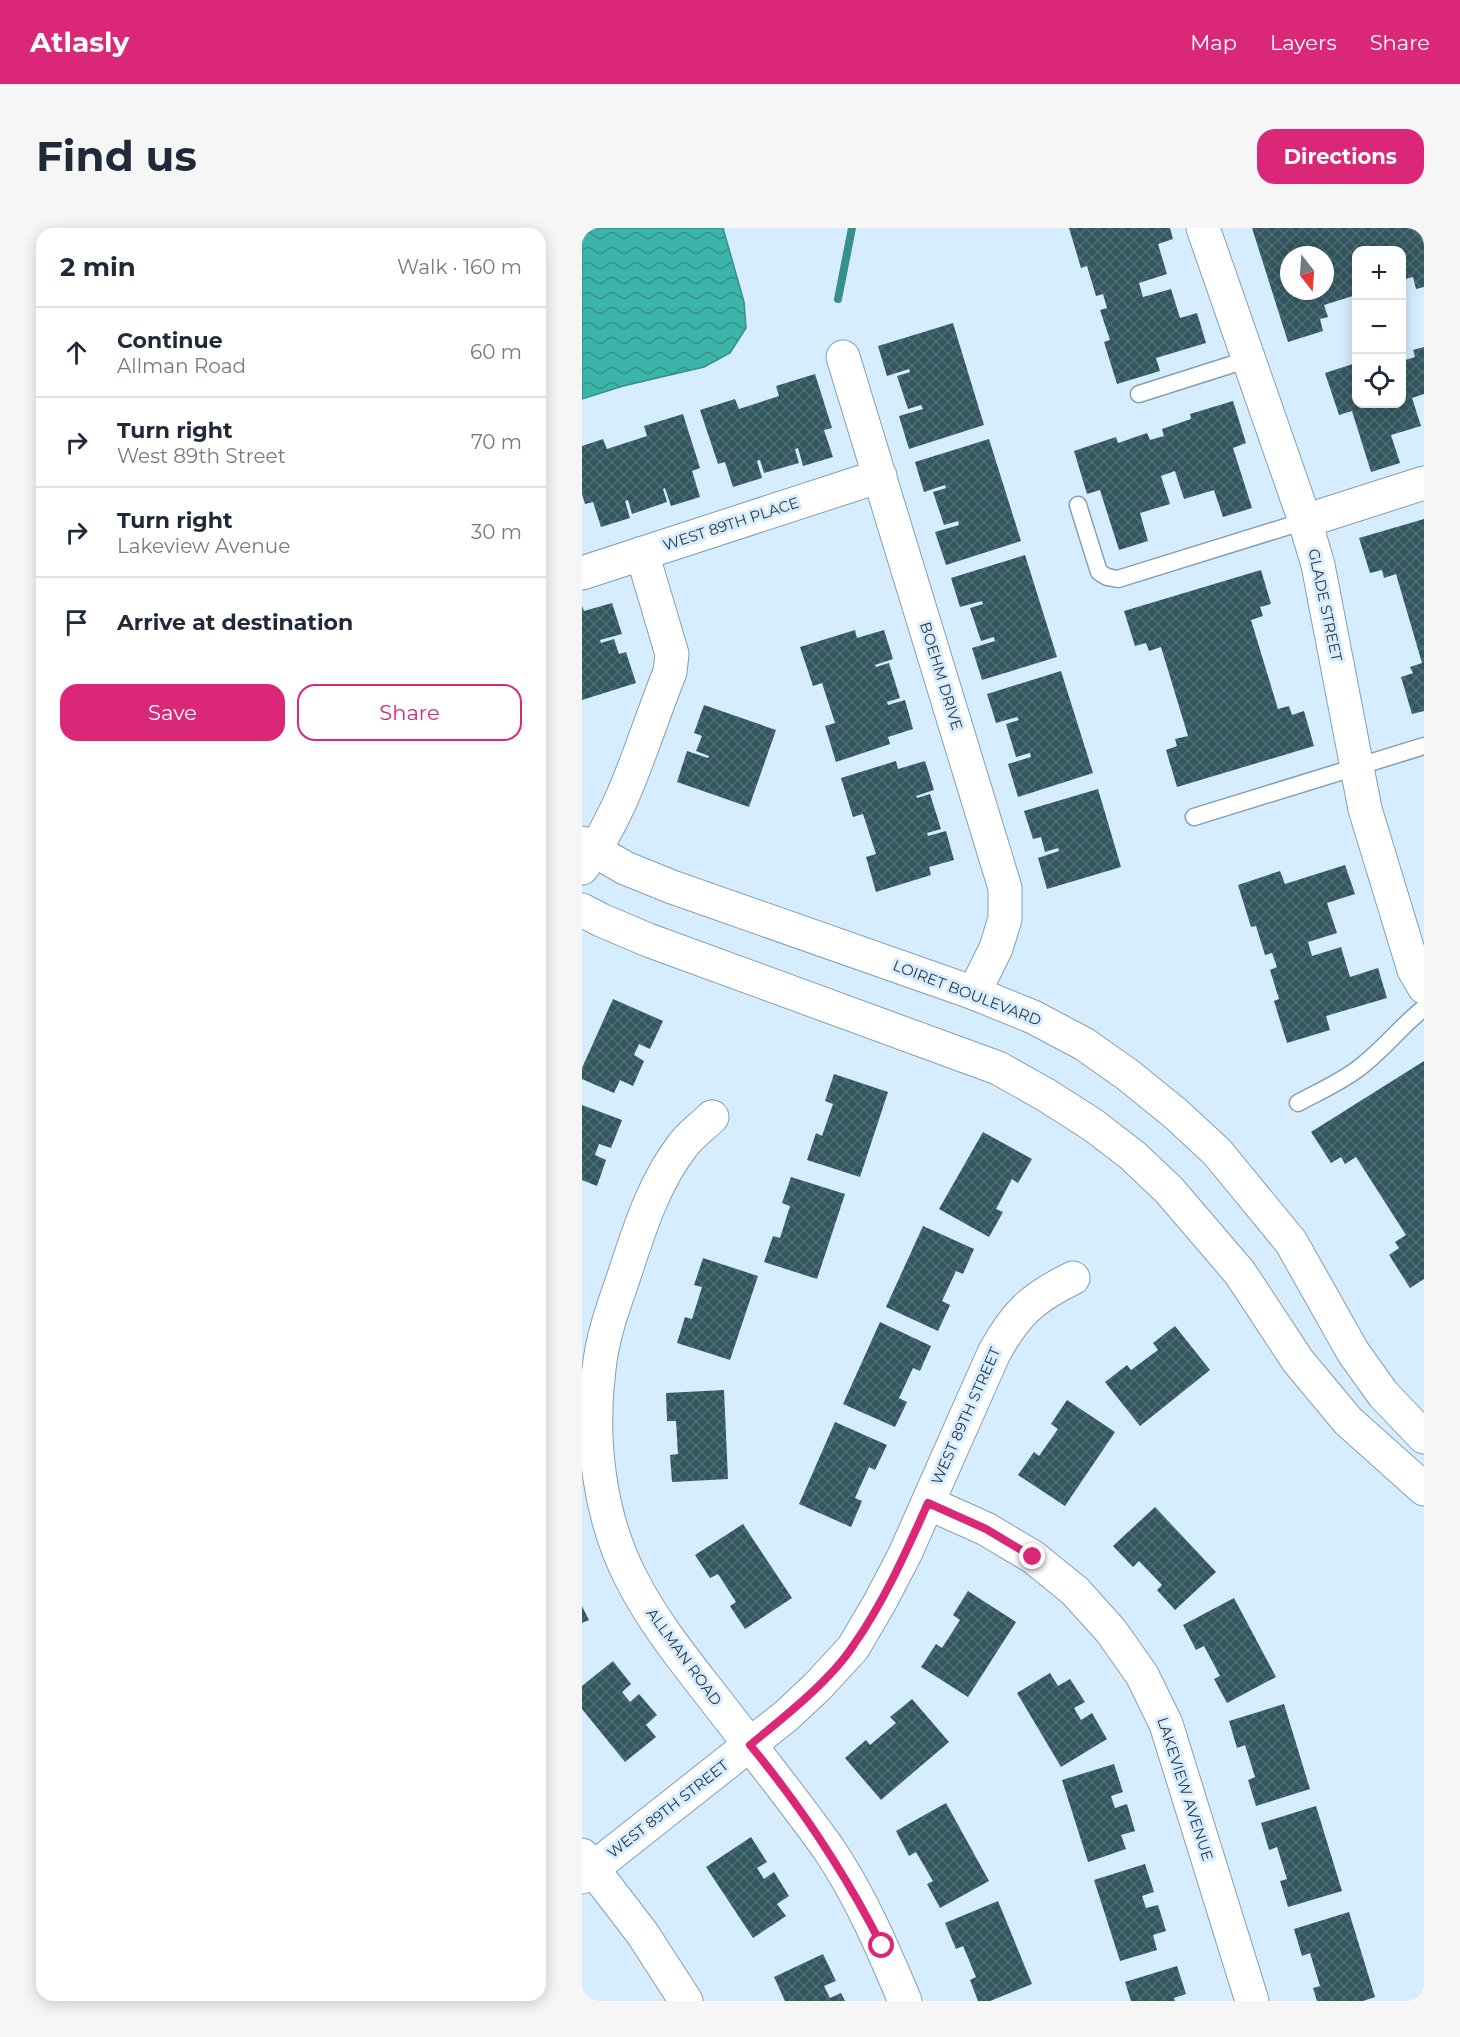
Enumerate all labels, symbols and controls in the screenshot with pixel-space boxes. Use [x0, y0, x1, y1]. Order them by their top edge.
text: Atlasly [30, 25, 129, 59]
text: Map [1190, 30, 1237, 55]
text: Layers [1270, 30, 1337, 55]
text: Share [1370, 30, 1430, 55]
button: Directions [1257, 129, 1424, 184]
text: Find us [36, 130, 197, 182]
north arrow [1280, 246, 1334, 300]
map controls [1352, 246, 1406, 408]
button: + [1352, 246, 1406, 300]
text: 2 min [60, 251, 136, 283]
text: Walk · 160 m [397, 255, 522, 279]
button: − [1352, 300, 1406, 354]
text: Continue [117, 327, 223, 354]
icon: ahead [60, 336, 93, 369]
text: 60 m [470, 340, 522, 364]
text: Allman Road [117, 354, 246, 378]
button: locate [1352, 354, 1406, 408]
text: Turn right [117, 417, 232, 444]
icon: right [60, 426, 93, 459]
text: 70 m [471, 430, 522, 454]
text: West 89th Street [117, 444, 286, 468]
street label: WEST 89TH PLACE [660, 493, 801, 554]
text: Turn right [117, 507, 232, 534]
icon: right [60, 516, 93, 549]
text: 30 m [471, 520, 522, 544]
text: Lakeview Avenue [117, 534, 290, 558]
street label: GLADE STREET [1304, 547, 1347, 663]
icon: arrive [60, 606, 93, 639]
text: Arrive at destination [117, 609, 353, 636]
street label: BOEHM DRIVE [916, 619, 967, 732]
button: Save [60, 684, 285, 741]
button: Share [297, 684, 522, 741]
street label: LOIRET BOULEVARD [890, 955, 1044, 1030]
street label: WEST 89TH STREET [927, 1344, 1005, 1487]
route end [1019, 1543, 1045, 1569]
street label: ALLMAN ROAD [643, 1604, 726, 1709]
street label: LAKEVIEW AVENUE [1153, 1715, 1218, 1863]
street label: WEST 89TH STREET [603, 1755, 732, 1862]
route start [868, 1932, 894, 1958]

